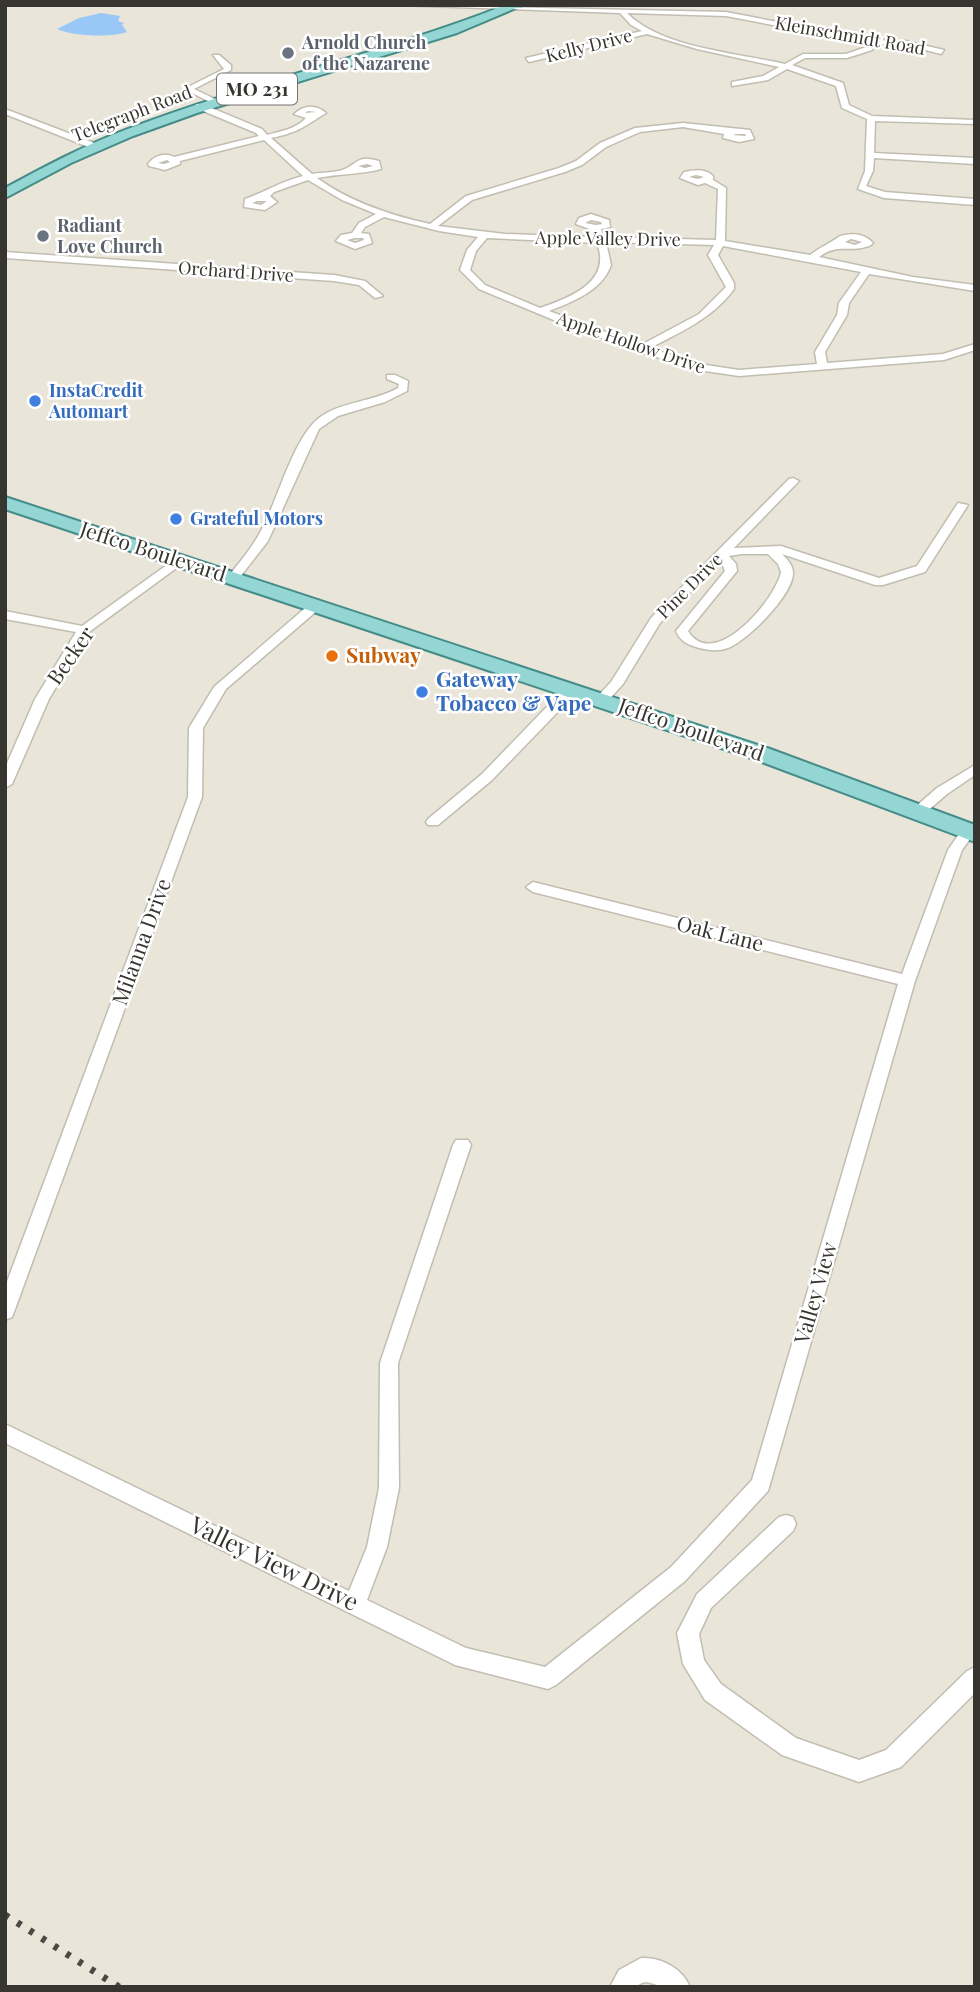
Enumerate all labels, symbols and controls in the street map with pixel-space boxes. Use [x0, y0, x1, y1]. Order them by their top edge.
street label: Kleinschmidt Road [773, 10, 928, 60]
street label: Kelly Drive [543, 23, 635, 67]
place label: Arnold Church of the Nazarene [301, 30, 430, 75]
marker: Arnold Church of the Nazarene [280, 45, 296, 61]
road number: MO 231 [217, 74, 297, 104]
street label: Telegraph Road [68, 79, 196, 147]
place label: Radiant Love Church [57, 213, 163, 258]
street label: Apple Valley Drive [534, 225, 681, 251]
marker: Radiant Love Church [35, 228, 51, 244]
street label: Orchard Drive [177, 255, 295, 287]
street label: Apple Hollow Drive [553, 305, 709, 379]
place label: InstaCredit Automart [48, 378, 144, 423]
marker: InstaCredit Automart [27, 393, 43, 409]
place label: Grateful Motors [190, 506, 323, 530]
marker: Grateful Motors [168, 511, 184, 527]
street label: Jeffco Boulevard [76, 513, 230, 587]
street label: Pine Drive [651, 547, 728, 624]
street label: Becker [39, 620, 100, 689]
place label: Subway [346, 640, 421, 668]
marker: Subway [324, 648, 340, 664]
place label: Gateway Tobacco & Vape [436, 664, 591, 716]
marker: Gateway Tobacco & Vape [414, 684, 430, 700]
street label: Jeffco Boulevard [614, 690, 768, 766]
street label: Milanna Drive [104, 874, 176, 1009]
street label: Oak Lane [674, 908, 767, 956]
street label: Valley View [786, 1237, 842, 1348]
street label: Valley View Drive [184, 1507, 364, 1617]

